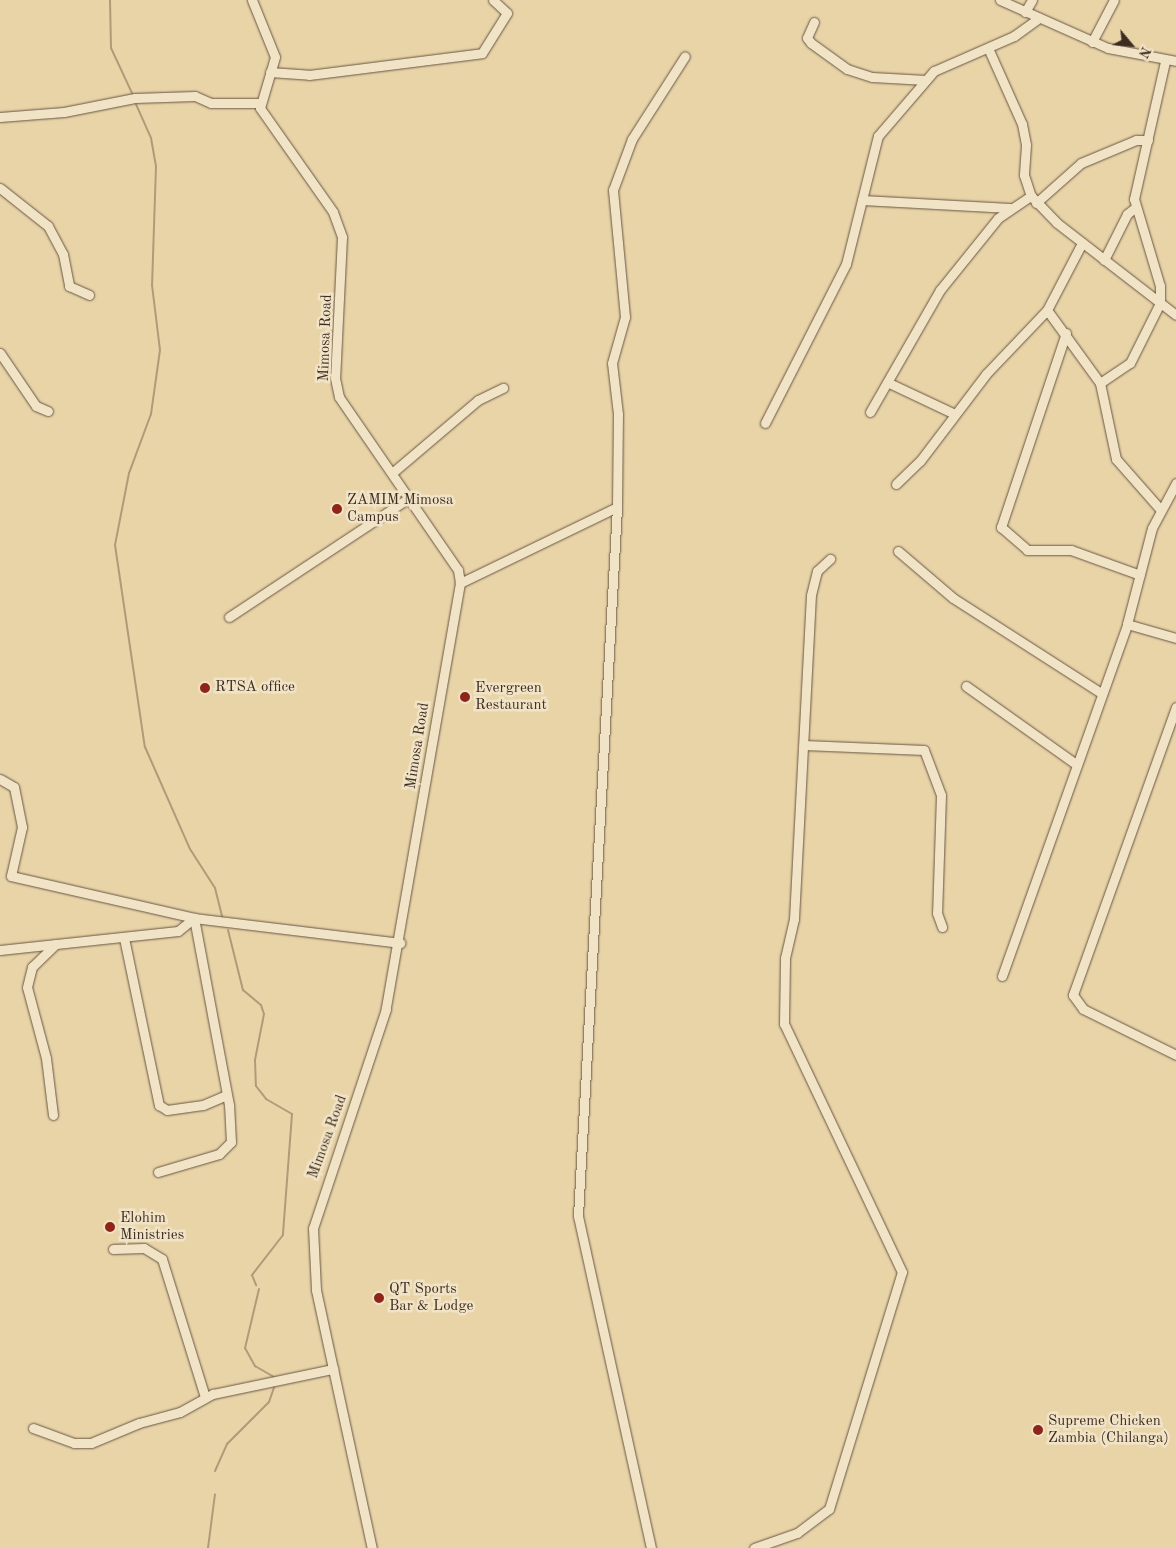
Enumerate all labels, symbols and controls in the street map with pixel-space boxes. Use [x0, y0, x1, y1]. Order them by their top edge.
north arrow [1106, 20, 1156, 70]
text: N [1136, 44, 1153, 60]
street label: Mimosa Road [315, 294, 337, 382]
place label: ZAMIM Mimosa Campus [347, 491, 453, 526]
marker: ZAMIM Mimosa Campus [331, 503, 343, 515]
place label: RTSA office [215, 679, 295, 697]
place label: Evergreen Restaurant [475, 679, 547, 714]
marker: RTSA office [199, 682, 211, 694]
marker: Evergreen Restaurant [459, 691, 471, 703]
street label: Mimosa Road [402, 701, 434, 791]
street label: Mimosa Road [305, 1093, 351, 1181]
place label: Elohim Ministries [120, 1209, 184, 1244]
marker: Elohim Ministries [104, 1221, 116, 1233]
place label: QT Sports Bar & Lodge [389, 1280, 473, 1315]
marker: QT Sports Bar & Lodge [373, 1292, 385, 1304]
place label: Supreme Chicken Zambia (Chilanga) [1048, 1412, 1169, 1447]
marker: Supreme Chicken Zambia (Chilanga) [1032, 1424, 1044, 1436]

